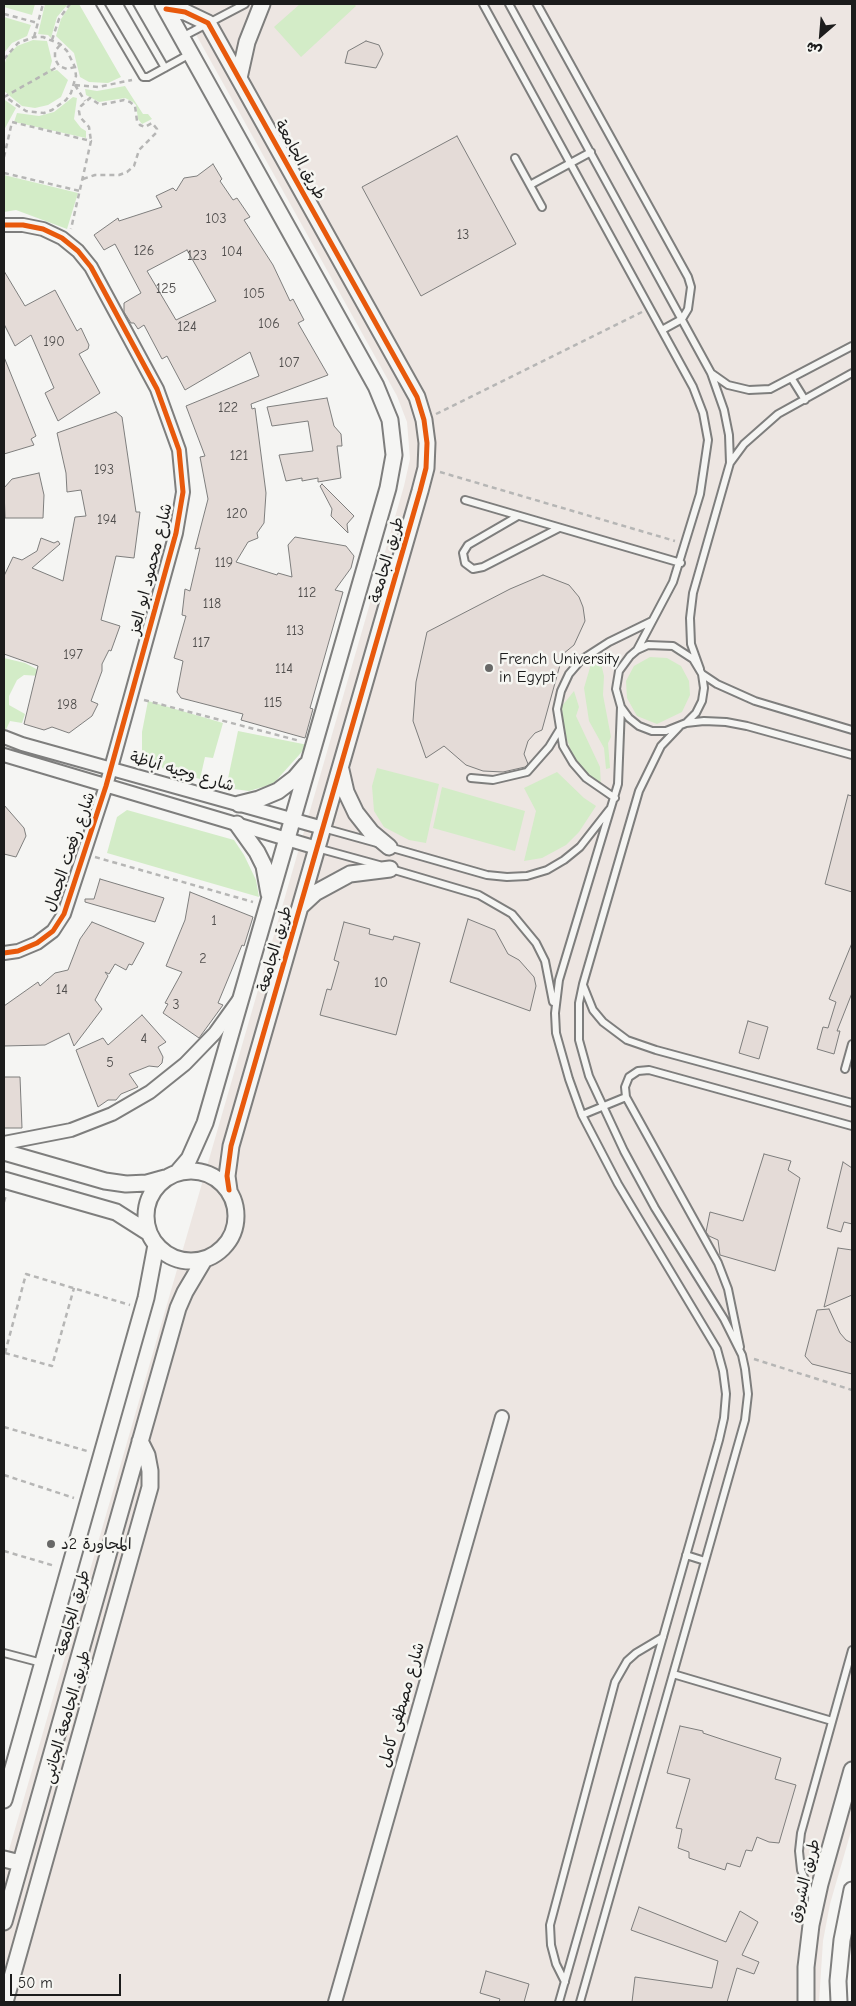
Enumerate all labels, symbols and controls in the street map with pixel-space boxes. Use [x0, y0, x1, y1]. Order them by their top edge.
north arrow [796, 10, 846, 60]
text: ش [803, 38, 825, 60]
street label: طريق الجامعة [270, 117, 330, 203]
house number: 103 [205, 211, 227, 227]
house number: 13 [457, 227, 469, 243]
house number: 126 [134, 243, 154, 259]
house number: 104 [222, 244, 242, 260]
house number: 123 [187, 248, 207, 264]
house number: 125 [156, 281, 176, 297]
house number: 105 [243, 286, 265, 302]
house number: 106 [258, 316, 280, 332]
house number: 124 [177, 319, 197, 335]
house number: 190 [43, 334, 65, 350]
house number: 107 [279, 355, 299, 371]
house number: 122 [218, 400, 238, 416]
house number: 121 [230, 448, 248, 464]
house number: 193 [94, 462, 114, 478]
street label: شارع محمود ابو العز [125, 501, 177, 637]
house number: 120 [226, 506, 248, 522]
house number: 194 [97, 512, 117, 528]
street label: طريق الجامعة [366, 515, 408, 605]
house number: 119 [215, 555, 233, 571]
house number: 112 [298, 585, 316, 601]
house number: 118 [203, 596, 221, 612]
house number: 113 [286, 623, 304, 639]
house number: 117 [192, 635, 210, 651]
house number: 197 [63, 647, 83, 663]
place label: French University in Egypt [499, 649, 619, 687]
house number: 114 [275, 661, 293, 677]
marker: French University in Egypt [483, 662, 495, 674]
house number: 115 [264, 695, 282, 711]
house number: 198 [57, 697, 77, 713]
street label: شارع وجيه أباظة [128, 748, 236, 796]
street label: شارع رفعت الجمال [41, 790, 99, 914]
street label: طريق الجامعة [254, 904, 296, 994]
house number: 1 [211, 913, 217, 929]
house number: 2 [199, 951, 207, 967]
house number: 10 [374, 975, 388, 991]
house number: 14 [56, 982, 68, 998]
house number: 3 [172, 997, 180, 1013]
house number: 4 [141, 1031, 147, 1047]
house number: 5 [106, 1055, 114, 1071]
place label: المجاورة 2د [61, 1534, 132, 1554]
marker: المجاورة 2د [45, 1538, 57, 1550]
street label: طريق الجامعة [52, 1568, 94, 1658]
street label: شارع مصطفى كامل [375, 1640, 429, 1770]
street label: طريق الجامعة الجانبى [39, 1648, 95, 1786]
street label: طريق الشروق [785, 1837, 825, 1925]
scale bar [12, 1964, 124, 1996]
text: 50 m [18, 1974, 53, 1992]

